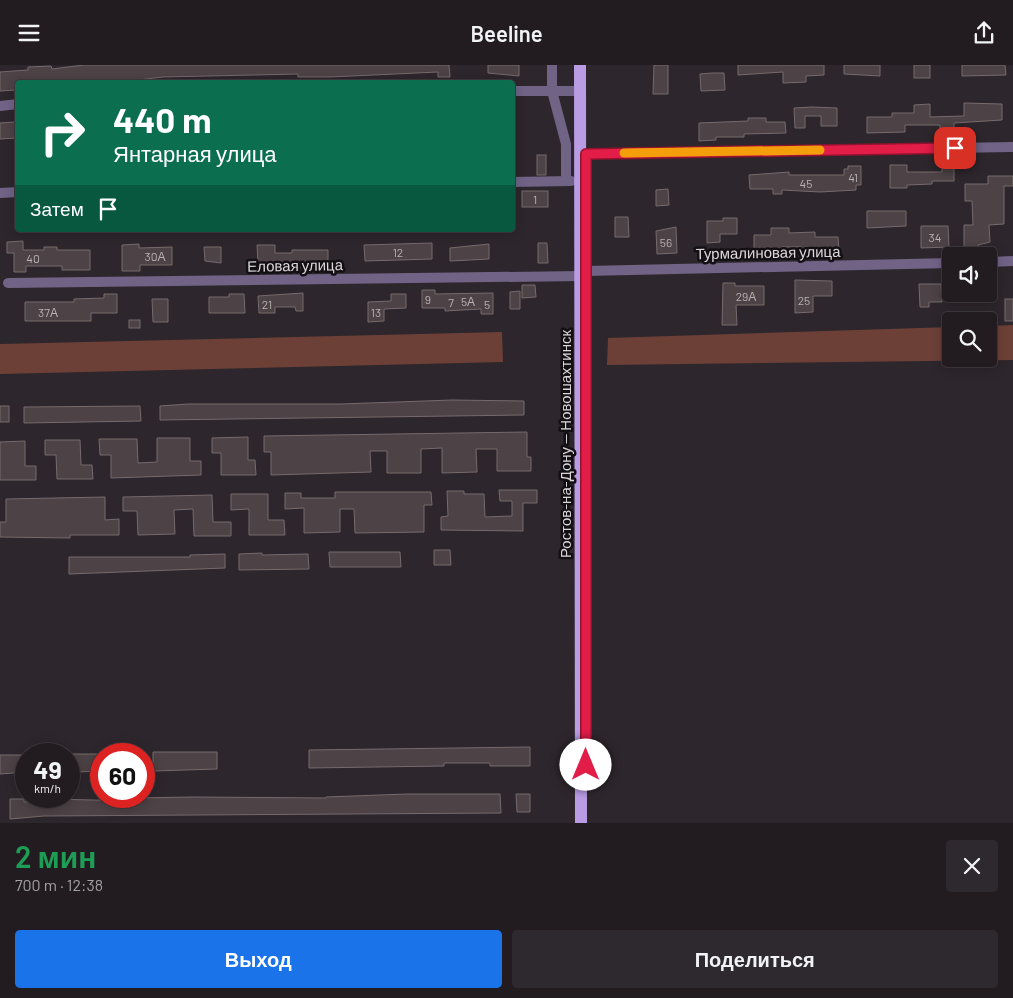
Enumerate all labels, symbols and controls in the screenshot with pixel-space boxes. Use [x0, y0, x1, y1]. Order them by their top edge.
icon: menu [15, 19, 43, 47]
icon: share [970, 19, 998, 47]
text: Beeline [470, 20, 543, 46]
text: 440 m [113, 98, 212, 140]
icon: right [30, 100, 95, 165]
pin [934, 127, 976, 169]
icon: arrive [941, 134, 969, 162]
text: Янтарная улица [113, 140, 277, 166]
house number: 41 [848, 170, 858, 184]
house number: 45 [800, 176, 812, 190]
house number: 1 [533, 192, 537, 206]
icon: arrive [94, 195, 122, 223]
text: Затем [30, 197, 84, 220]
house number: 34 [929, 230, 941, 244]
house number: 56 [660, 235, 672, 249]
street label: Турмалиновая улица [695, 242, 841, 262]
house number: 12 [393, 245, 403, 259]
map controls [942, 247, 997, 367]
button: sound [942, 247, 997, 302]
house number: 30А [145, 249, 165, 263]
house number: 40 [26, 251, 40, 265]
street label: Еловая улица [247, 255, 344, 275]
house number: 29А [736, 289, 756, 303]
house number: 9 [425, 292, 431, 306]
house number: 25 [798, 293, 810, 307]
house number: 5А [461, 294, 475, 308]
house number: 7 [448, 295, 454, 309]
house number: 21 [262, 297, 272, 311]
house number: 5 [484, 297, 490, 311]
house number: 37А [38, 305, 58, 319]
house number: 13 [371, 305, 381, 319]
button: search [942, 312, 997, 367]
street label: Ростов-на-Дону — Новошахтинск [556, 330, 574, 558]
position arrow [559, 738, 611, 790]
speed limit sign: 60 [90, 743, 155, 808]
text: 49 [33, 754, 62, 784]
text: km/h [34, 781, 61, 795]
text: 2 мин [15, 838, 96, 874]
button: close [946, 840, 998, 892]
text: 700 m · 12:38 [15, 875, 103, 894]
button: Выход [15, 930, 502, 988]
button: Поделиться [512, 930, 998, 988]

